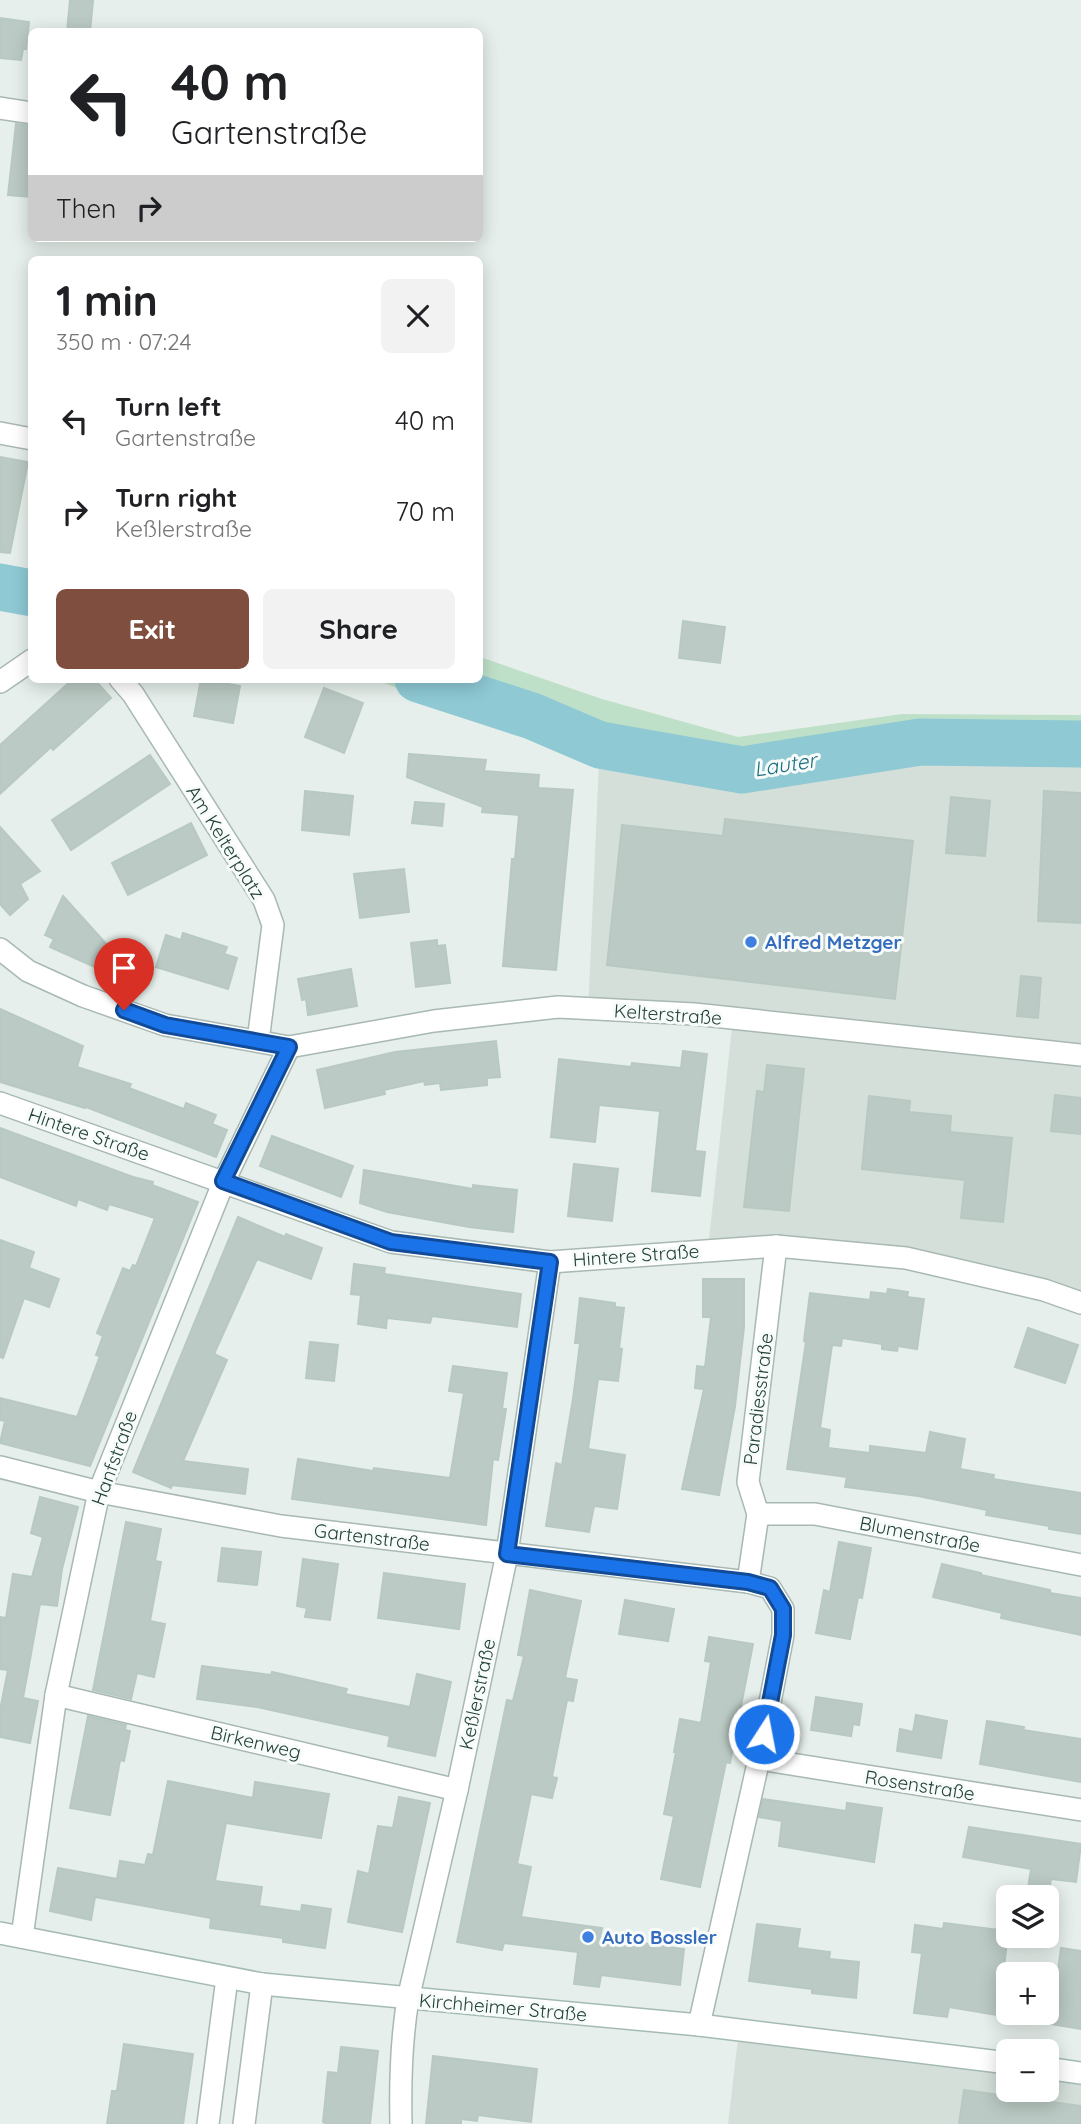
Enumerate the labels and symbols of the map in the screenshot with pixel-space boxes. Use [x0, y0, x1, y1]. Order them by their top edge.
water label: Lauter [752, 746, 821, 782]
street label: Am Kelterplatz [181, 781, 271, 903]
place label: Alfred Metzger [765, 930, 902, 954]
marker: Alfred Metzger [743, 934, 759, 950]
pin [94, 938, 154, 1010]
street label: Kelterstraße [613, 998, 723, 1030]
street label: Hintere Straße [25, 1102, 153, 1166]
street label: Hintere Straße [572, 1239, 700, 1271]
street label: Paradiesstraße [738, 1332, 778, 1466]
street label: Hanfstraße [86, 1407, 142, 1509]
street label: Blumenstraße [858, 1511, 982, 1557]
street label: Gartenstraße [313, 1518, 431, 1556]
street label: Keßlerstraße [454, 1636, 500, 1752]
position arrow [727, 1697, 801, 1771]
street label: Birkenweg [208, 1720, 304, 1764]
street label: Rosenstraße [863, 1764, 977, 1806]
place label: Auto Bossler [602, 1925, 717, 1949]
marker: Auto Bossler [580, 1929, 596, 1945]
street label: Kirchheimer Straße [418, 1988, 588, 2026]

